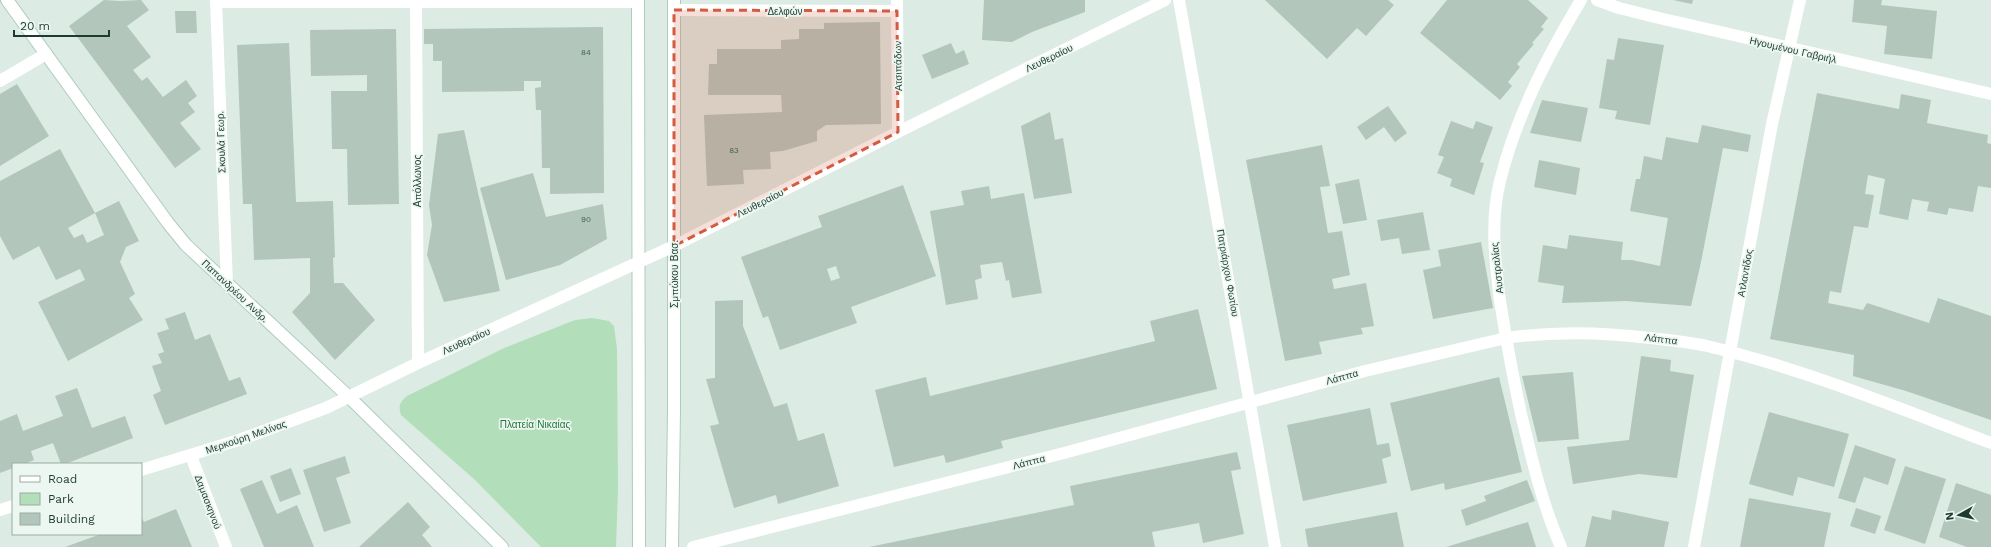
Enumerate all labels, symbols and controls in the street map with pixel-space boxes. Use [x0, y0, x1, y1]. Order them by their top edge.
street label: Δελφών [767, 6, 803, 17]
scale bar [14, 12, 109, 38]
text: 20 m [20, 19, 50, 33]
street label: Ηγουμένου Γαβριήλ [1748, 35, 1838, 65]
street label: Ατσιπάδων [892, 41, 904, 91]
street label: Λευθεραίου [1024, 42, 1074, 74]
house number: 84 [581, 48, 591, 57]
street label: Σκουλά Γεωρ. [214, 111, 228, 173]
house number: 83 [729, 146, 739, 155]
street label: Απόλλωνος [412, 155, 423, 207]
street label: Λευθεραίου [735, 186, 785, 220]
house number: 90 [581, 215, 591, 224]
street label: Πατριάρχου Φωτίου [1215, 228, 1241, 318]
street label: Σμπώκου Βασ. [669, 240, 680, 308]
street label: Αυστραλίας [1489, 242, 1505, 294]
street label: Ατλαντίδος [1735, 248, 1755, 298]
street label: Παπανδρέου Ανδρ. [200, 257, 270, 325]
street label: Λευθεραίου [440, 326, 492, 356]
street label: Λάππα [1644, 332, 1678, 346]
street label: Λάππα [1325, 367, 1360, 387]
street label: Μερκούρη Μελίνας [204, 418, 288, 456]
park label: Πλατεία Νικαίας [500, 419, 570, 430]
street label: Λάππα [1012, 453, 1047, 471]
legend [12, 463, 142, 535]
text: Road [48, 472, 77, 486]
street label: Δαμασκηνού [193, 473, 223, 531]
text: Park [48, 492, 74, 506]
north arrow [1939, 495, 1979, 535]
text: N [1943, 511, 1957, 521]
text: Building [48, 512, 95, 526]

